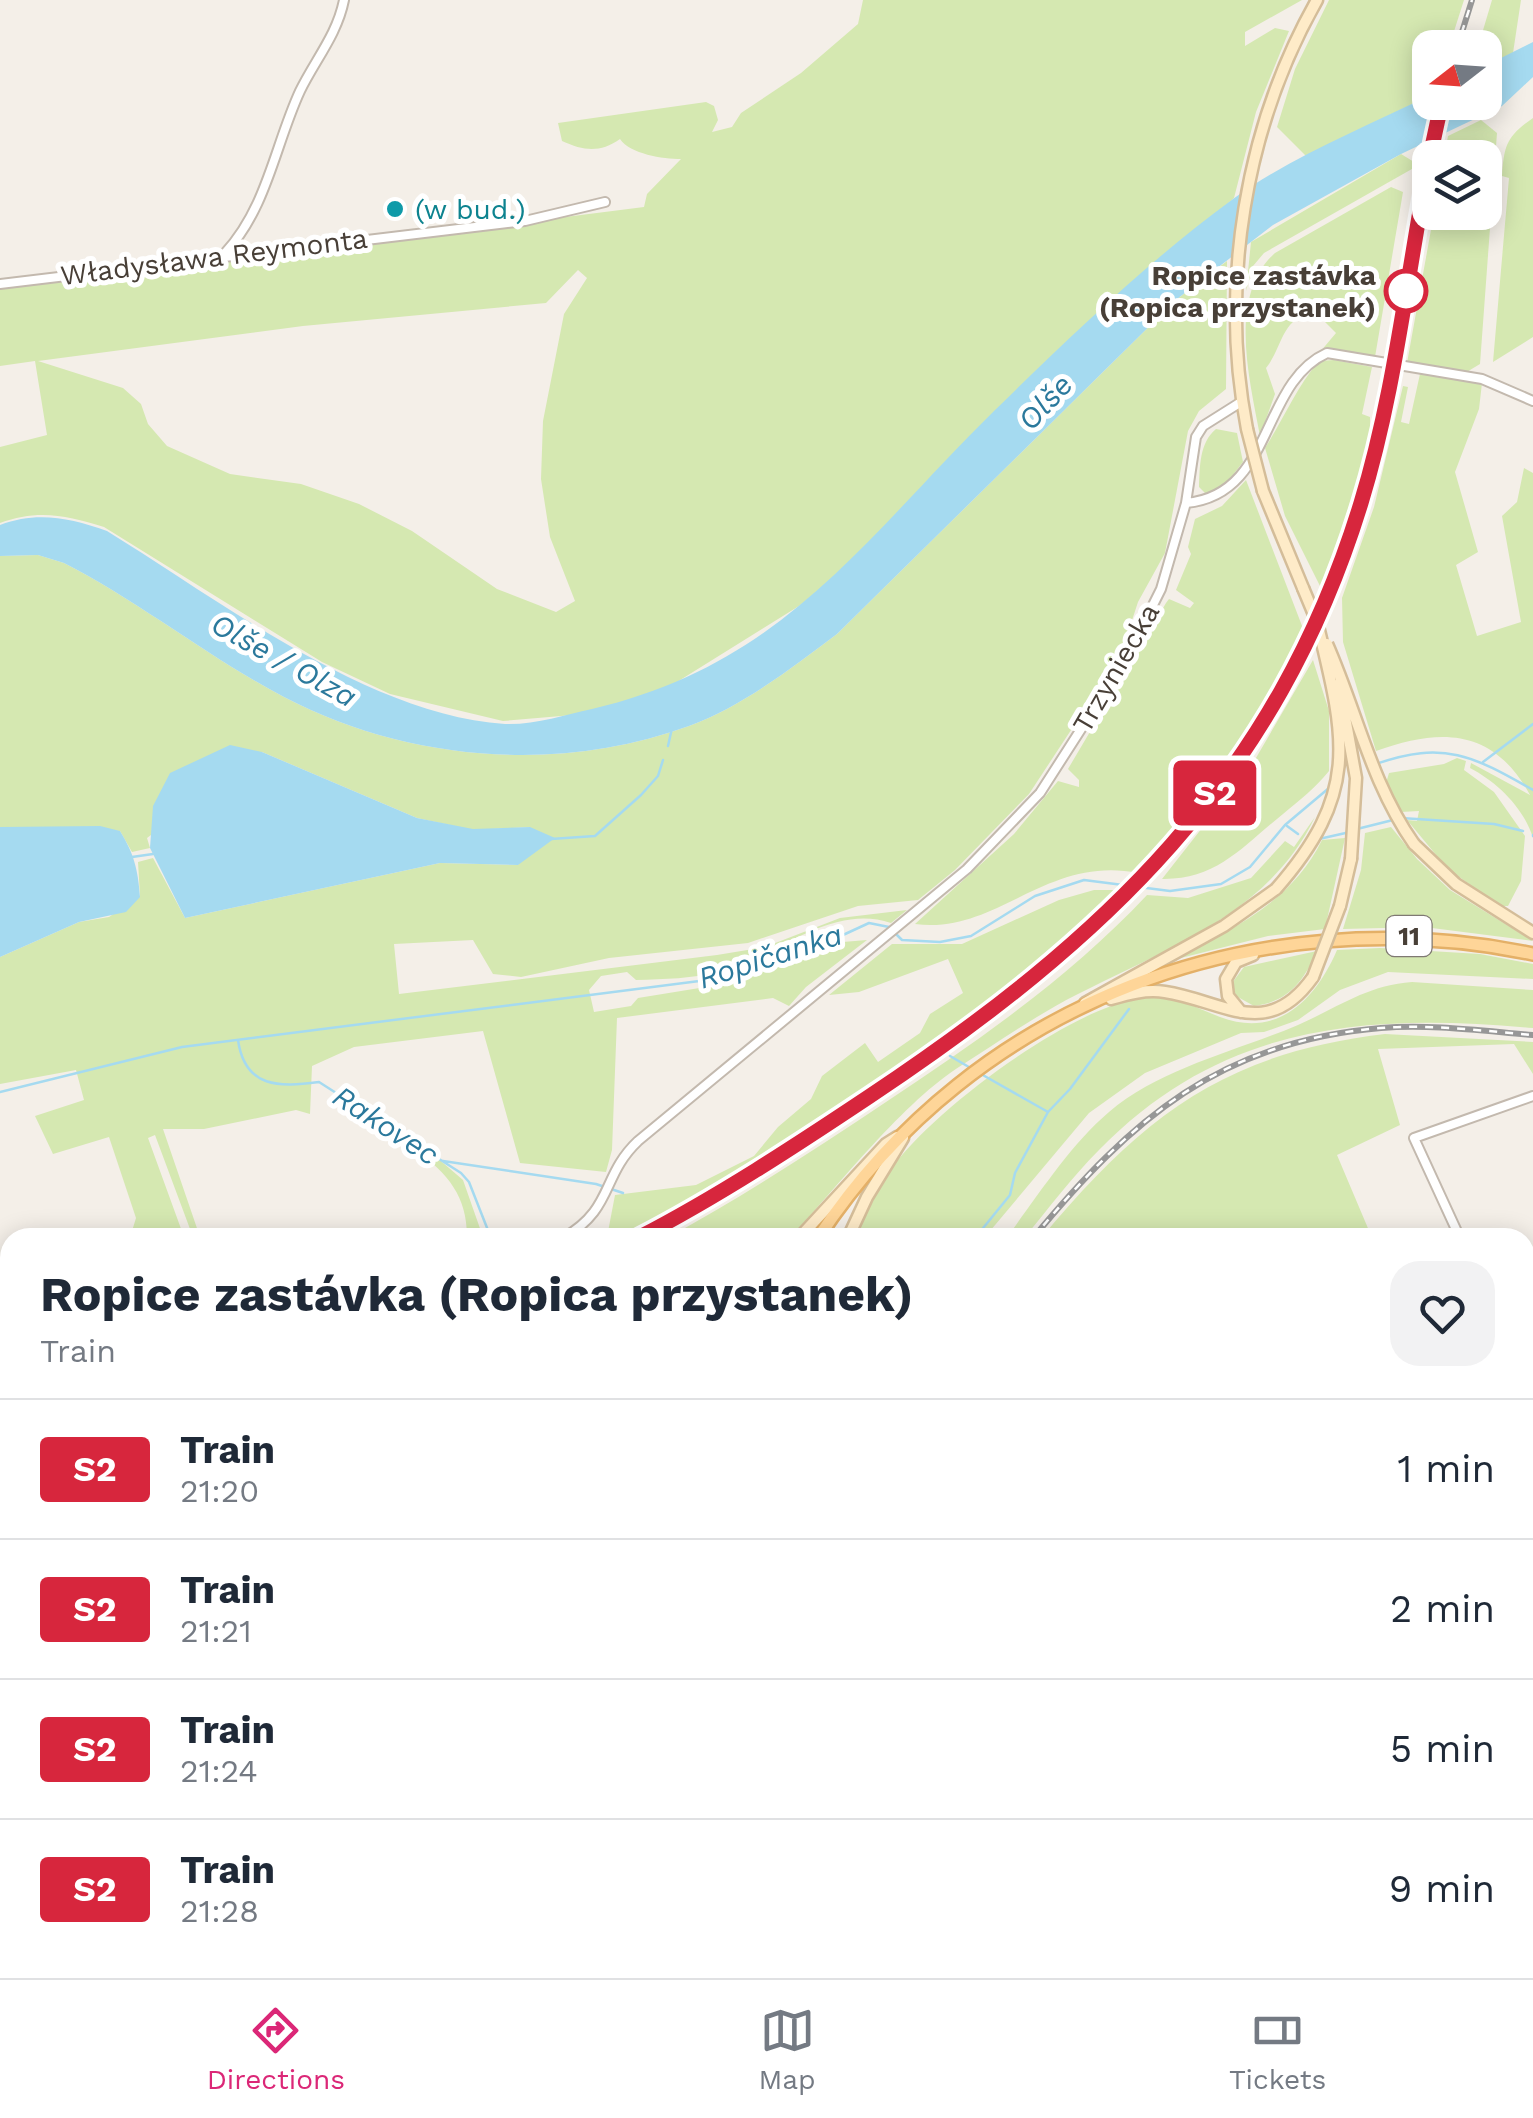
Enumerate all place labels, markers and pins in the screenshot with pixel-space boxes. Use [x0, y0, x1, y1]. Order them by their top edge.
place label: (w bud.) [415, 193, 526, 226]
marker: (w bud.) [384, 198, 406, 220]
place label: Ropice zastávka (Ropica przystanek) [1099, 259, 1377, 324]
marker: Ropice zastávka (Ropica przystanek) [1385, 270, 1427, 312]

